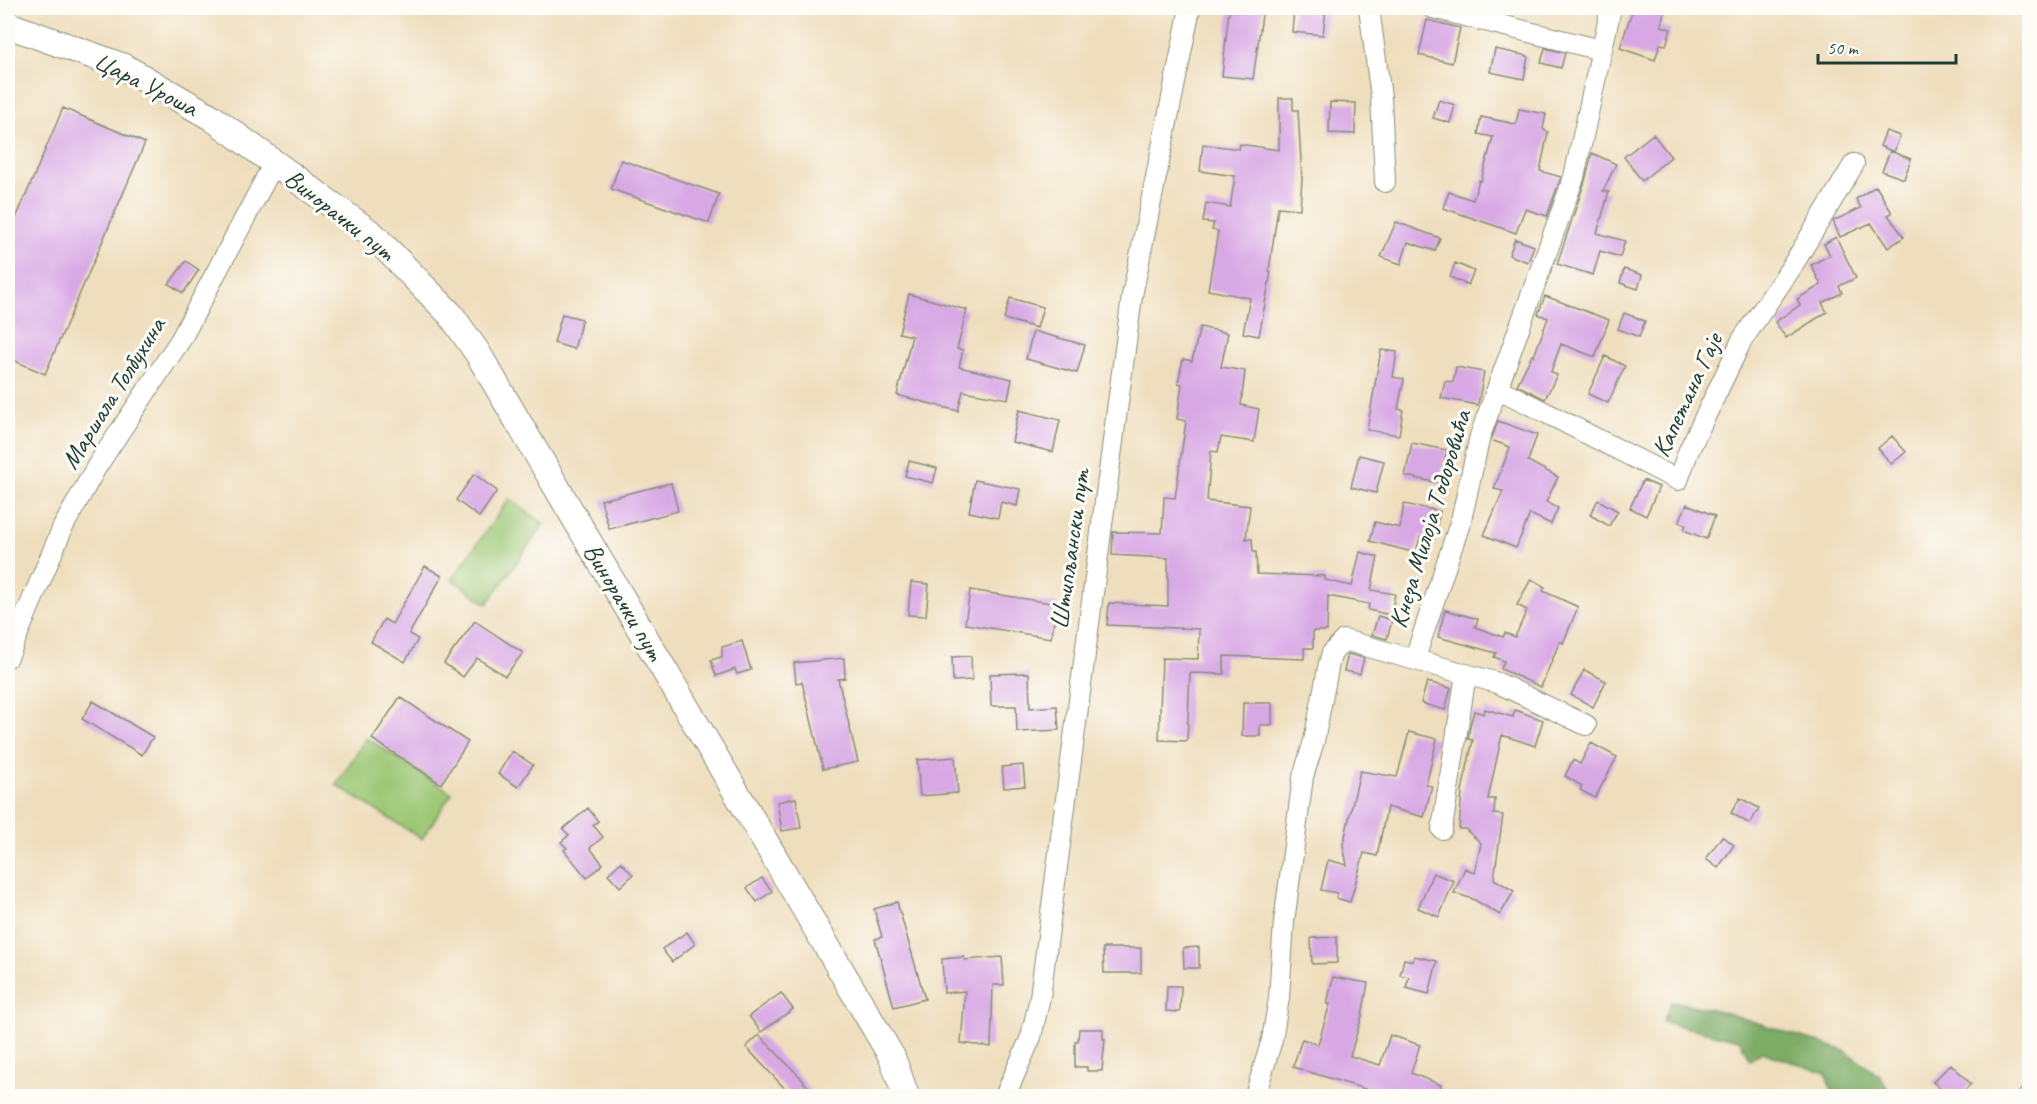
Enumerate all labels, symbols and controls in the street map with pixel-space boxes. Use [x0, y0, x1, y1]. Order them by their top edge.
scale bar [1818, 27, 1956, 65]
text: 50 m [1827, 37, 1860, 59]
street label: Цара Уроша [89, 44, 205, 125]
street label: Винорачки пут [278, 162, 403, 269]
street label: Маршала Толбухина [53, 310, 174, 475]
street label: Капетана Гаје [1644, 325, 1731, 462]
street label: Кнеза Милоја Тодоровића [1381, 404, 1479, 632]
street label: Штипљански пут [1042, 465, 1098, 631]
street label: Винорачки пут [576, 537, 673, 668]

